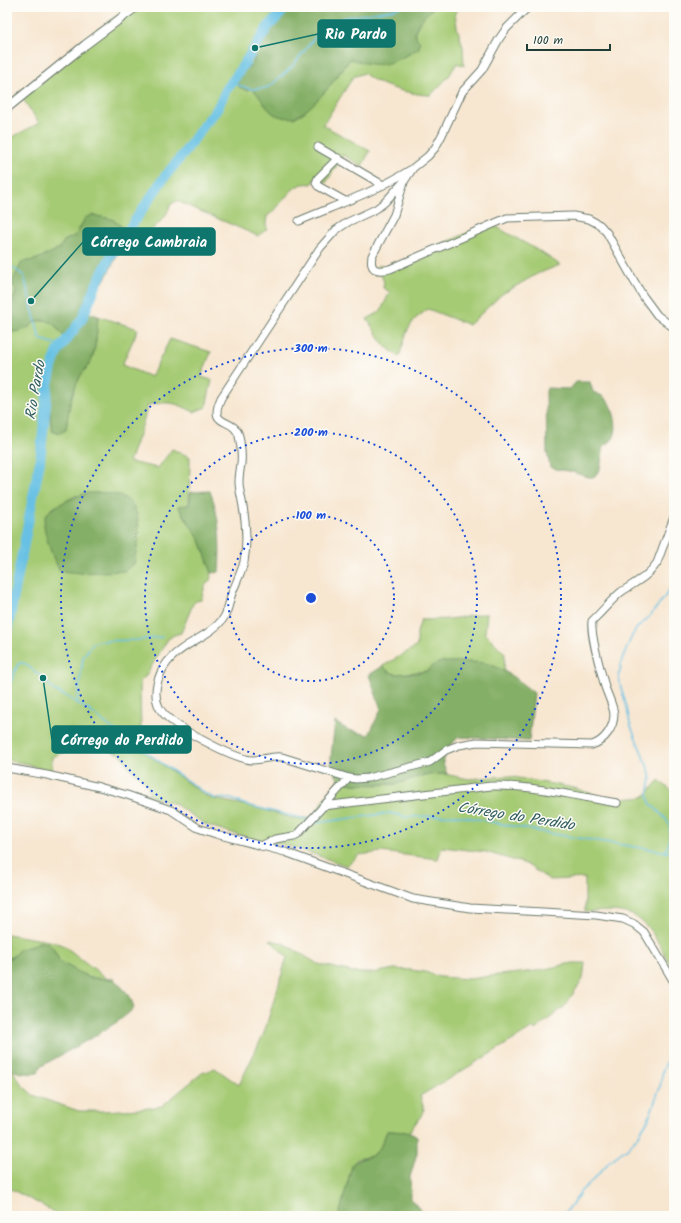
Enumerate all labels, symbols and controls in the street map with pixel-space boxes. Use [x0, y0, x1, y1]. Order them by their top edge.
callout: Rio Pardo [318, 20, 395, 47]
text: Rio Pardo [325, 23, 387, 47]
scale bar [527, 26, 610, 52]
text: 100 m [533, 31, 564, 50]
callout: Córrego Cambraia [83, 228, 215, 255]
text: Córrego Cambraia [91, 231, 208, 255]
text: 300 m [293, 339, 328, 358]
water label: Rio Pardo [19, 358, 53, 422]
text: 200 m [294, 423, 328, 442]
text: 100 m [296, 506, 326, 525]
centre of rings [304, 591, 318, 605]
callout: Córrego do Perdido [52, 726, 191, 753]
text: Córrego do Perdido [61, 729, 183, 753]
water label: Córrego do Perdido [456, 796, 577, 838]

